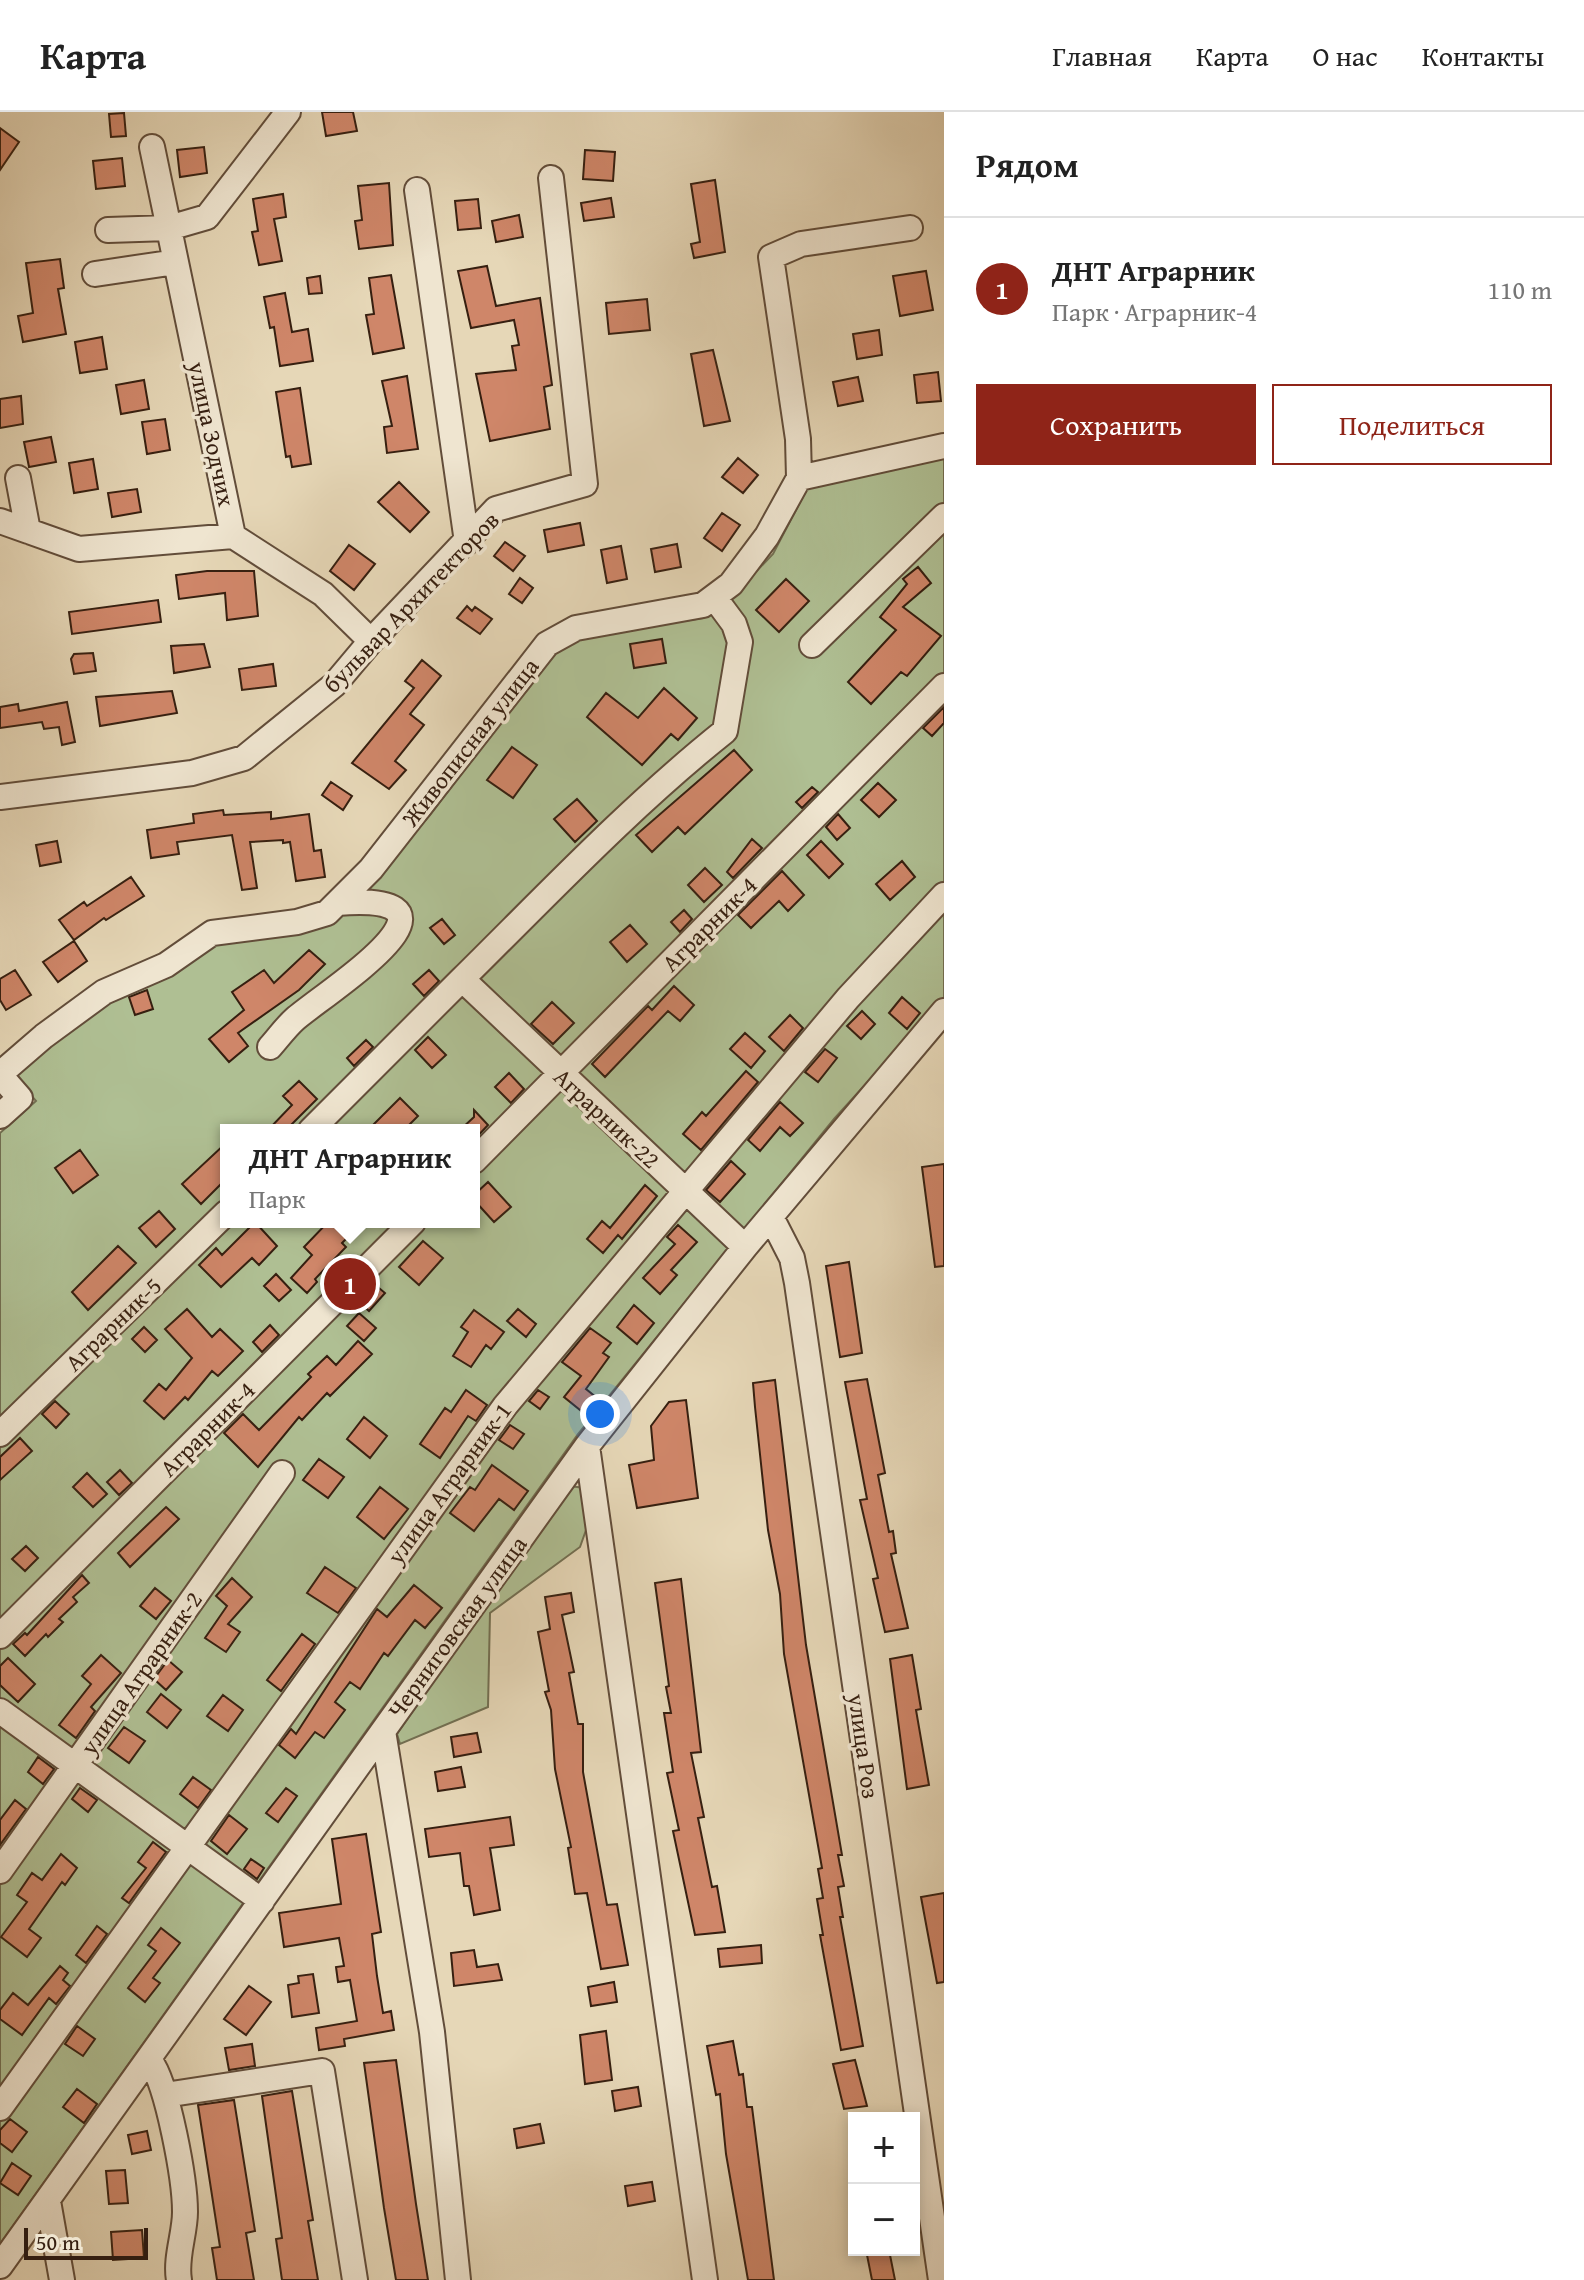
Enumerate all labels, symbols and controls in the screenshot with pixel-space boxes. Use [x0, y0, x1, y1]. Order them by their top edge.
text: Карта [40, 27, 146, 83]
text: Главная [1052, 35, 1152, 76]
text: Карта [1196, 35, 1268, 76]
text: О нас [1312, 35, 1378, 76]
text: Контакты [1422, 35, 1544, 76]
text: Рядом [976, 140, 1079, 189]
text: ДНТ Аграрник [1052, 248, 1255, 292]
text: 1 [995, 270, 1009, 309]
text: 110 m [1487, 270, 1552, 309]
text: Парк · Аграрник-4 [1052, 292, 1257, 331]
street label: улица Зодчих [179, 357, 245, 510]
button: Сохранить [976, 384, 1256, 465]
button: Поделиться [1272, 384, 1552, 465]
street label: бульвар Архитекторов [315, 503, 507, 701]
street label: Живописная улица [392, 650, 547, 835]
street label: Аграрник-4 [653, 868, 765, 980]
street label: Аграрник-22 [546, 1059, 668, 1177]
popup [220, 1124, 480, 1228]
text: ДНТ Аграрник [249, 1135, 451, 1179]
text: Парк [249, 1179, 305, 1218]
pin: 1 [324, 1254, 376, 1314]
street label: Аграрник-5 [57, 1269, 169, 1379]
street label: Аграрник-4 [151, 1373, 263, 1485]
your location [580, 1394, 620, 1434]
street label: улица Аграрник-1 [378, 1395, 520, 1572]
street label: Черниговская улица [379, 1528, 536, 1725]
street label: улица Аграрник-2 [71, 1584, 211, 1763]
street label: улица Роз [839, 1690, 889, 1801]
map controls [848, 2112, 920, 2256]
button: + [848, 2112, 920, 2184]
button: − [848, 2184, 920, 2256]
scale bar [24, 2224, 148, 2260]
text: 50 m [36, 2226, 80, 2258]

